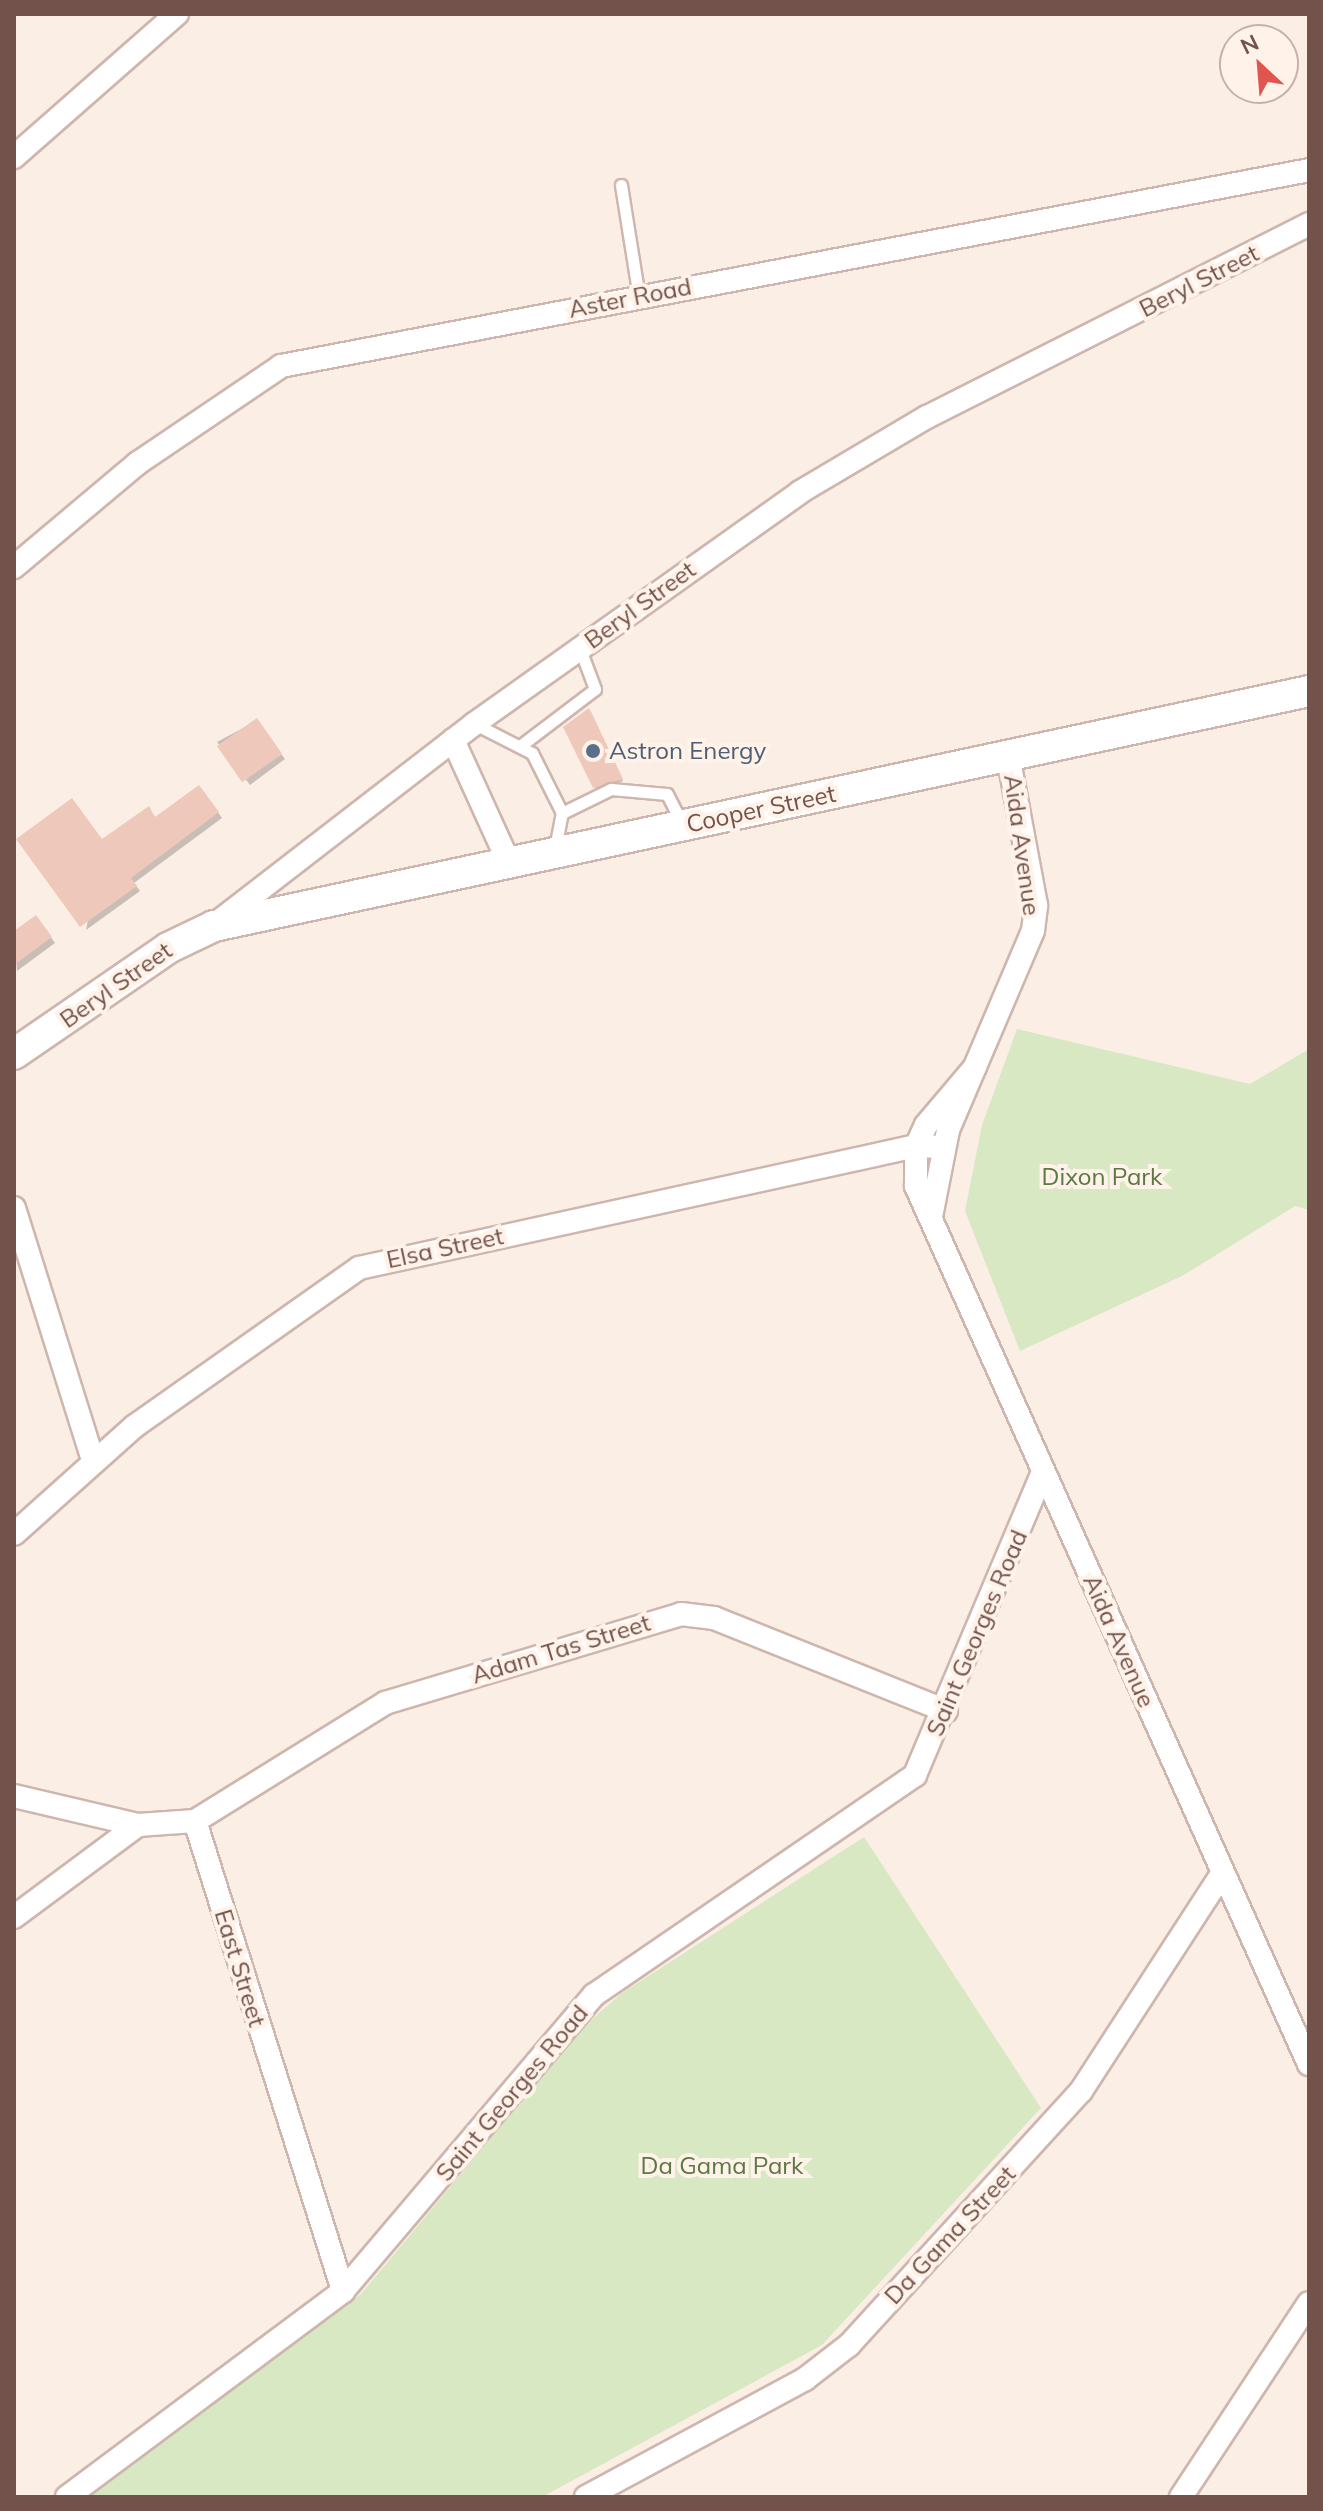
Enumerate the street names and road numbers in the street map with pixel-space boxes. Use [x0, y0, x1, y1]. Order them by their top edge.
street label: Beryl Street [1135, 239, 1263, 323]
street label: Aster Road [566, 272, 694, 324]
street label: Beryl Street [579, 555, 701, 655]
street label: Aida Avenue [998, 773, 1046, 917]
street label: Cooper Street [684, 779, 838, 839]
street label: Beryl Street [55, 936, 177, 1034]
street label: Elsa Street [384, 1222, 506, 1274]
street label: Saint Georges Road [921, 1526, 1033, 1740]
street label: Aida Avenue [1077, 1570, 1161, 1712]
street label: Adam Tas Street [468, 1608, 654, 1690]
street label: East Street [209, 1906, 271, 2030]
street label: Saint Georges Road [430, 1999, 594, 2187]
street label: Da Gama Street [879, 2160, 1021, 2310]

